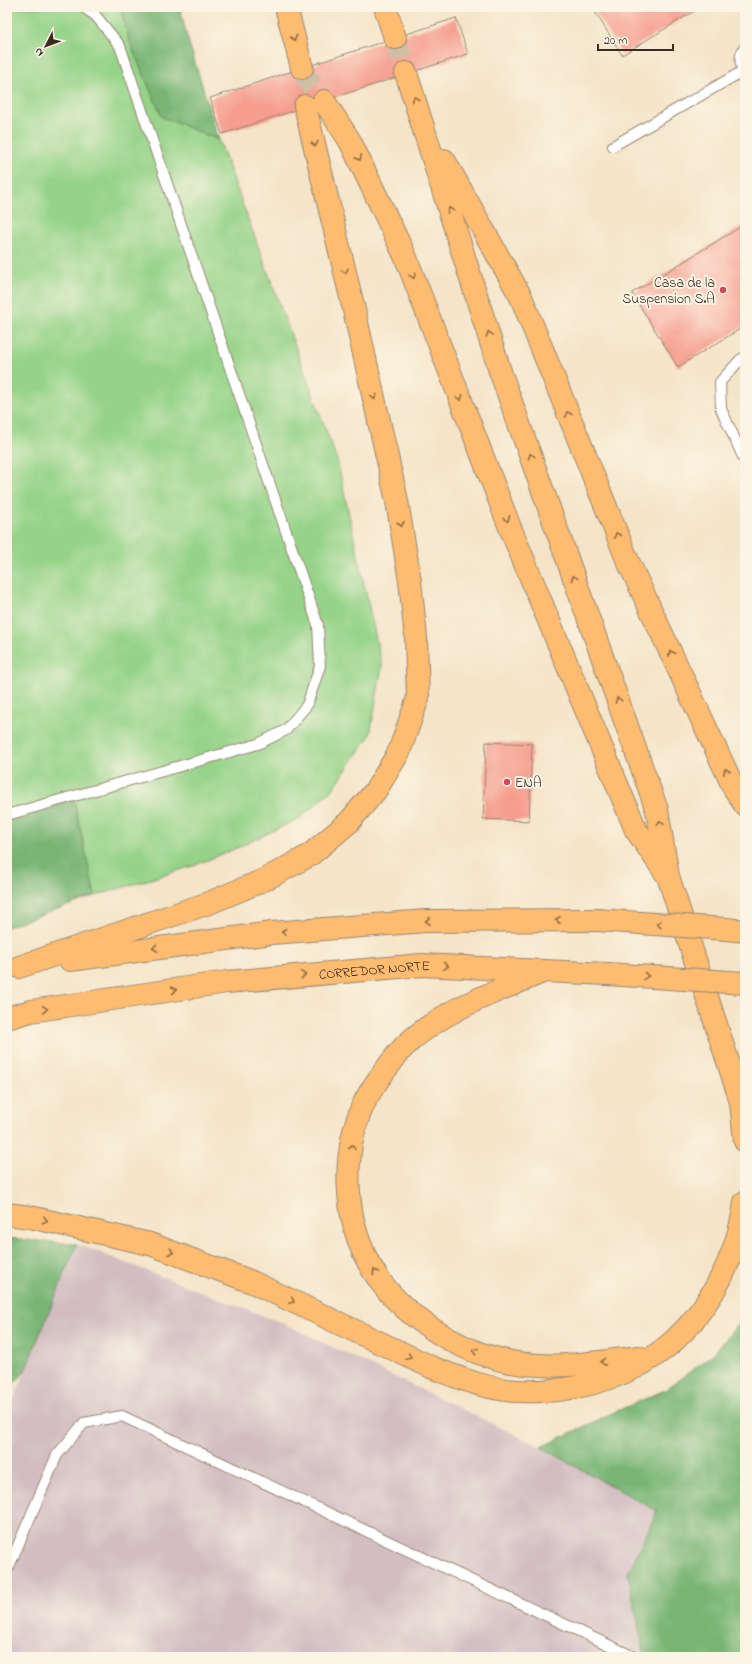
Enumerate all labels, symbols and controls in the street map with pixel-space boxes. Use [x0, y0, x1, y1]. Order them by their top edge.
north arrow [26, 26, 66, 66]
scale bar [598, 26, 673, 52]
text: 20 m [604, 32, 627, 50]
one-way arrow [289, 34, 298, 41]
text: N [31, 44, 48, 60]
one-way arrow [411, 95, 419, 102]
one-way arrow [310, 141, 318, 147]
one-way arrow [354, 154, 362, 162]
one-way arrow [446, 207, 455, 214]
one-way arrow [340, 267, 348, 274]
one-way arrow [409, 273, 417, 280]
place label: Casa de la Suspension S.A [622, 273, 715, 310]
marker: Casa de la Suspension S.A [718, 285, 728, 295]
one-way arrow [485, 331, 494, 338]
one-way arrow [369, 394, 377, 401]
one-way arrow [455, 394, 463, 401]
one-way arrow [565, 411, 573, 418]
one-way arrow [527, 452, 535, 459]
one-way arrow [502, 515, 510, 522]
one-way arrow [396, 521, 405, 528]
one-way arrow [614, 532, 622, 540]
one-way arrow [571, 575, 579, 582]
one-way arrow [668, 650, 676, 658]
one-way arrow [615, 697, 623, 704]
one-way arrow [723, 768, 731, 775]
place label: ENA [515, 773, 542, 794]
marker: ENA [502, 777, 512, 787]
one-way arrow [656, 820, 664, 827]
one-way arrow [555, 916, 561, 924]
one-way arrow [425, 917, 431, 925]
one-way arrow [656, 920, 662, 929]
one-way arrow [281, 927, 287, 936]
one-way arrow [152, 944, 158, 953]
street label: CORREDOR NORTE [318, 956, 430, 986]
one-way arrow [443, 962, 449, 970]
one-way arrow [300, 971, 306, 980]
one-way arrow [643, 972, 649, 981]
one-way arrow [170, 986, 177, 995]
one-way arrow [42, 1005, 48, 1014]
one-way arrow [347, 1144, 355, 1151]
one-way arrow [42, 1216, 49, 1224]
one-way arrow [168, 1247, 175, 1256]
one-way arrow [372, 1270, 379, 1277]
one-way arrow [287, 1296, 295, 1304]
one-way arrow [472, 1348, 479, 1356]
one-way arrow [405, 1352, 412, 1360]
one-way arrow [600, 1357, 606, 1366]

